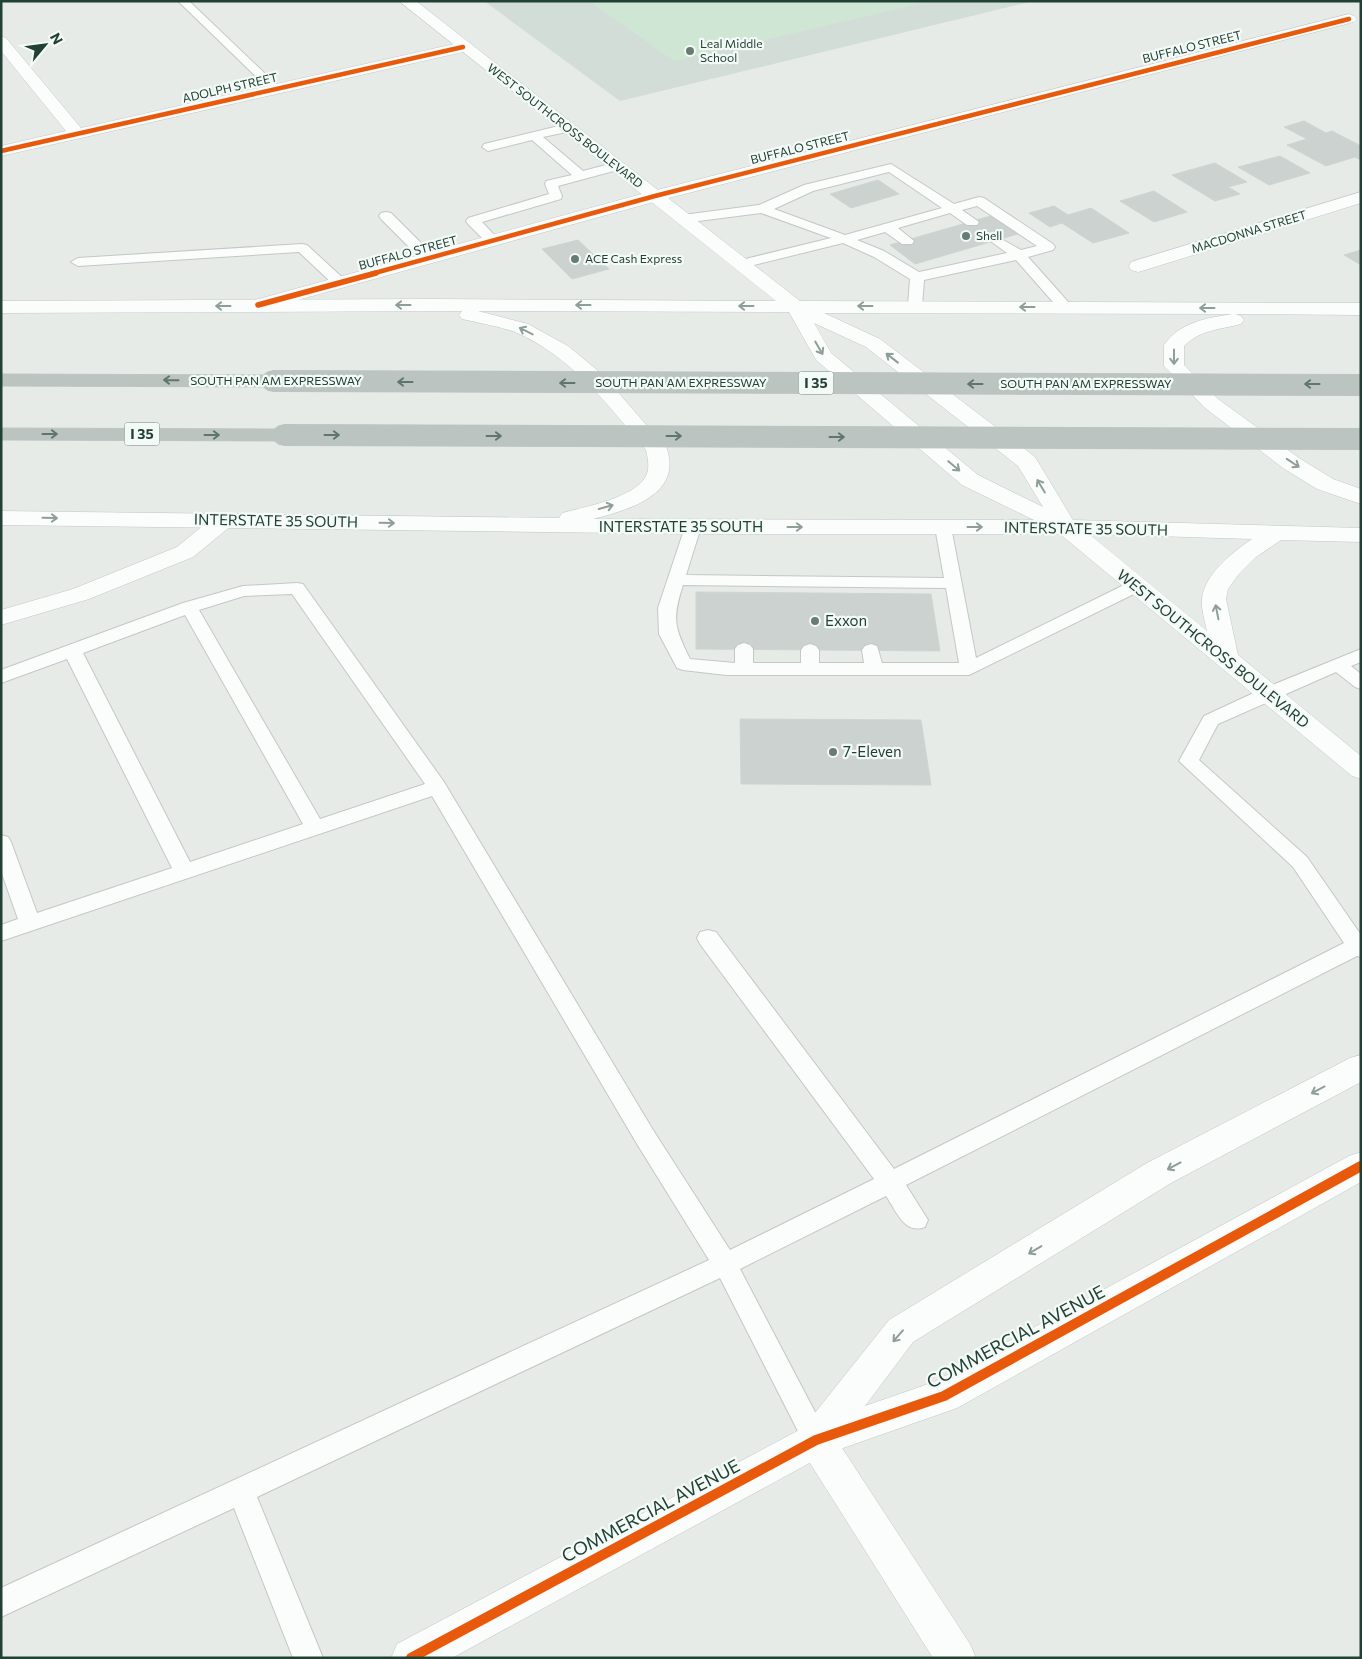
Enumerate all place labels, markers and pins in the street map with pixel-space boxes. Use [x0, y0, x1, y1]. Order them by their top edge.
place label: Leal Middle School [700, 36, 763, 64]
marker: Leal Middle School [684, 45, 696, 57]
place label: Shell [976, 228, 1002, 242]
marker: Shell [960, 230, 972, 242]
place label: ACE Cash Express [585, 251, 682, 265]
marker: ACE Cash Express [569, 253, 581, 265]
place label: Exxon [825, 611, 867, 629]
marker: Exxon [809, 615, 821, 627]
place label: 7-Eleven [843, 742, 902, 760]
marker: 7-Eleven [827, 746, 839, 758]

